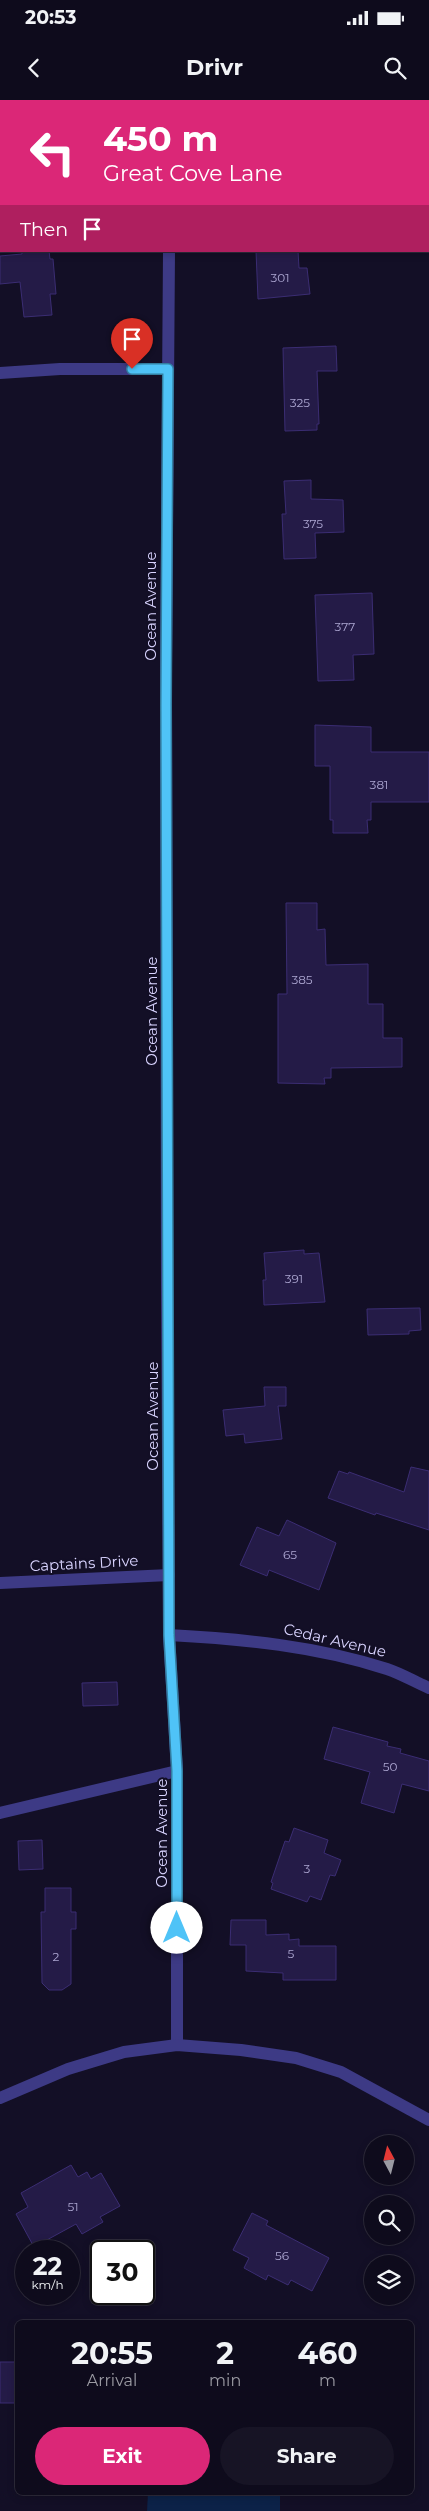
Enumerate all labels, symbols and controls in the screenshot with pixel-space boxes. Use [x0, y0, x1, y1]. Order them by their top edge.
text: 20:53 [25, 6, 77, 29]
icon: back [20, 54, 48, 82]
text: Drivr [186, 54, 243, 81]
icon: search [381, 54, 409, 82]
text: 450 m [103, 117, 218, 160]
icon: left [20, 120, 85, 185]
text: Great Cove Lane [103, 160, 283, 187]
icon: arrive [78, 215, 106, 243]
text: Then [20, 218, 68, 241]
house number: 301 [270, 270, 290, 285]
pin [111, 318, 153, 369]
icon: arrive [118, 325, 146, 353]
house number: 325 [290, 395, 310, 410]
house number: 375 [303, 516, 323, 531]
street label: Ocean Avenue [141, 551, 160, 661]
house number: 377 [335, 619, 355, 634]
house number: 381 [370, 777, 388, 792]
street label: Ocean Avenue [142, 956, 161, 1066]
house number: 385 [291, 972, 313, 987]
house number: 391 [285, 1271, 303, 1286]
street label: Ocean Avenue [143, 1361, 162, 1471]
house number: 65 [283, 1547, 297, 1562]
street label: Captains Drive [29, 1551, 139, 1575]
street label: Cedar Avenue [282, 1619, 388, 1661]
house number: 50 [383, 1759, 397, 1774]
street label: Ocean Avenue [152, 1778, 171, 1888]
house number: 3 [304, 1861, 311, 1876]
position arrow [150, 1901, 202, 1953]
house number: 5 [288, 1946, 295, 1961]
house number: 2 [53, 1949, 60, 1964]
north arrow [364, 2135, 414, 2185]
map controls [364, 2135, 414, 2305]
button: search [364, 2195, 414, 2245]
house number: 51 [67, 2199, 79, 2214]
speed limit sign: 30 [90, 2240, 155, 2305]
house number: 56 [275, 2248, 289, 2263]
text: 22 [33, 2251, 62, 2281]
button: layers [364, 2255, 414, 2305]
text: km/h [31, 2277, 64, 2292]
text: 20:55 [71, 2335, 153, 2372]
text: 2 [216, 2335, 234, 2372]
text: 460 [298, 2335, 358, 2372]
text: Arrival [87, 2371, 137, 2390]
text: min [209, 2371, 241, 2390]
text: m [319, 2371, 336, 2390]
button: Exit [35, 2427, 210, 2485]
button: Share [220, 2427, 394, 2485]

